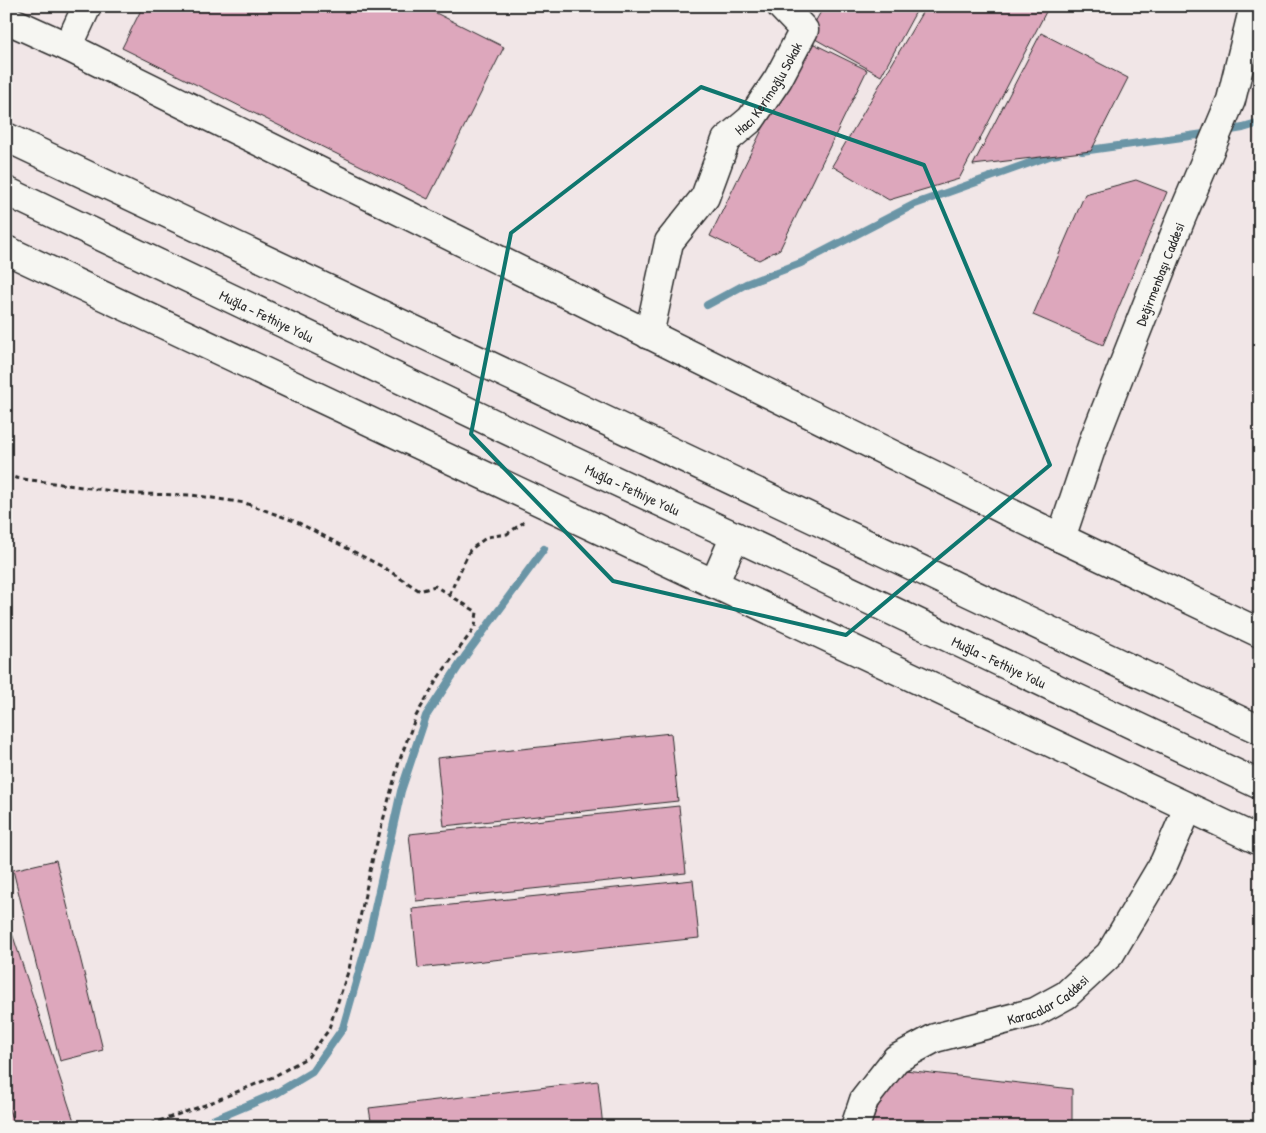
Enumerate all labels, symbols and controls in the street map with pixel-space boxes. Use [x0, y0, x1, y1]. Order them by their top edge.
street label: Hacı Kerimoğlu Sokak [730, 38, 806, 139]
street label: Değirmenbaşı Caddesi [1130, 219, 1188, 328]
street label: Muğla - Fethiye Yolu [217, 285, 317, 346]
street label: Muğla - Fethiye Yolu [582, 459, 683, 519]
street label: Muğla - Fethiye Yolu [949, 631, 1050, 692]
street label: Karacalar Caddesi [1005, 970, 1092, 1028]

